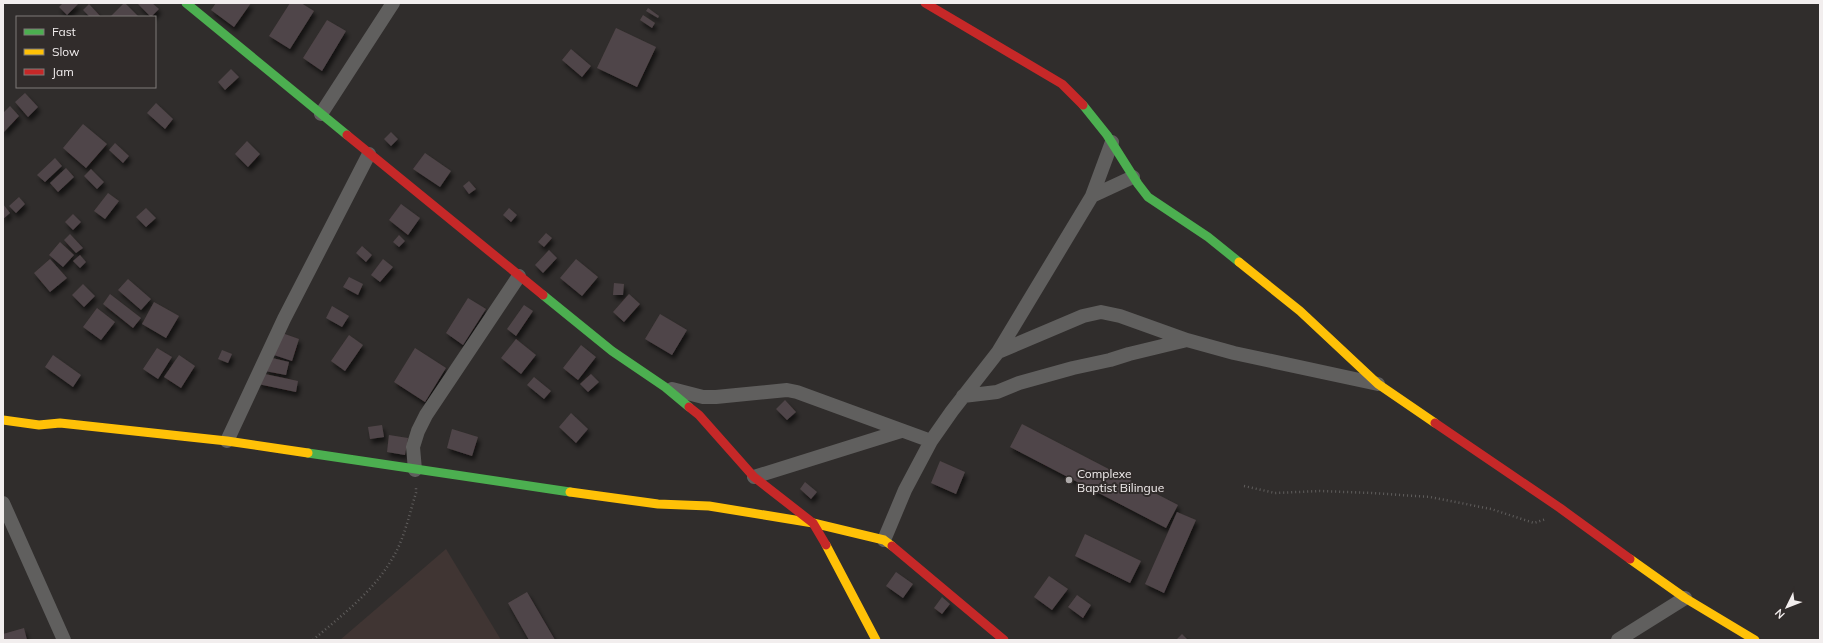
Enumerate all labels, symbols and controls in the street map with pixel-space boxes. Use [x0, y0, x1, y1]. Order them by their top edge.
legend [16, 16, 156, 88]
text: Fast [52, 24, 76, 39]
text: Slow [52, 44, 80, 59]
text: Jam [52, 64, 74, 79]
place label: Complexe Baptist Bilingue [1077, 466, 1164, 495]
marker: Complexe Baptist Bilingue [1064, 475, 1074, 485]
north arrow [1767, 587, 1807, 627]
text: N [1772, 606, 1788, 622]

